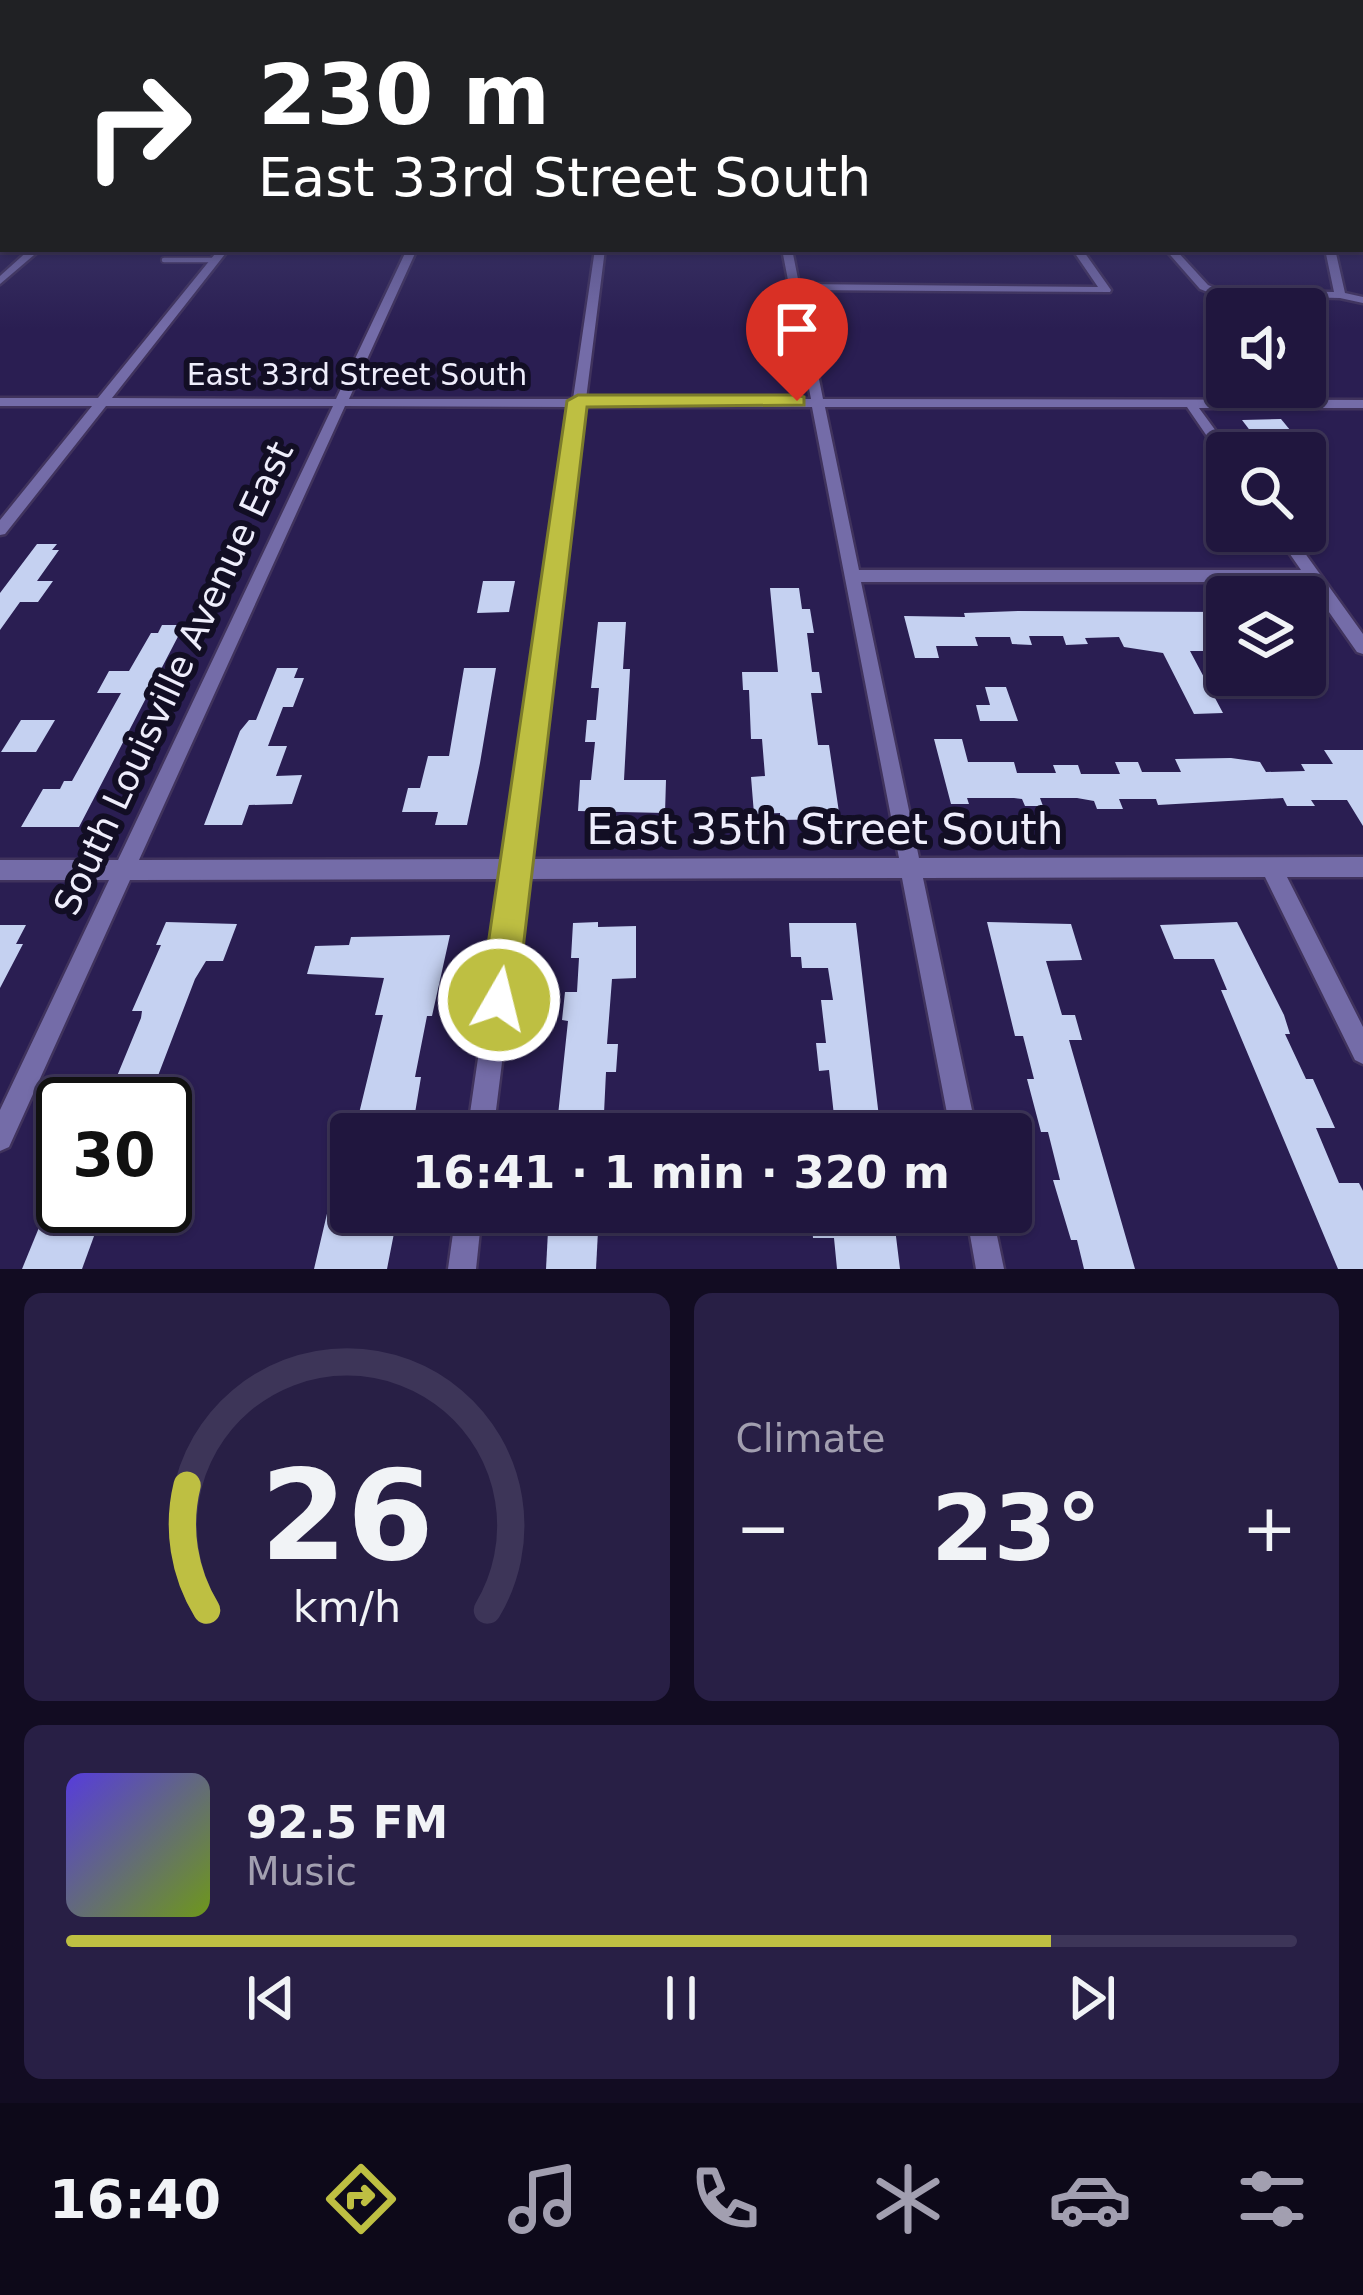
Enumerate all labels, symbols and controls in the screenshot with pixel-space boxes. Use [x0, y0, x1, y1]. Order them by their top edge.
text: 230 m [258, 46, 550, 144]
icon: right [60, 48, 216, 204]
text: East 33rd Street South [258, 146, 871, 209]
pin [746, 278, 848, 401]
map controls [1206, 288, 1326, 696]
button: sound [1206, 288, 1326, 408]
icon: arrive [764, 296, 830, 362]
street label: East 33rd Street South [187, 357, 527, 392]
button: search [1206, 432, 1326, 552]
street label: South Louisville Avenue East [46, 435, 301, 921]
button: layers [1206, 576, 1326, 696]
street label: East 35th Street South [587, 805, 1063, 854]
position arrow [436, 937, 562, 1063]
speed limit sign: 30 [36, 1077, 192, 1233]
text: 16:41 · 1 min · 320 m [412, 1146, 950, 1199]
text: Climate [736, 1416, 886, 1461]
text: 26 [260, 1443, 434, 1588]
text: 23° [931, 1476, 1101, 1581]
text: − [736, 1490, 791, 1567]
text: + [1242, 1490, 1297, 1567]
text: km/h [293, 1582, 401, 1632]
text: 92.5 FM [246, 1796, 448, 1849]
text: Music [246, 1849, 357, 1894]
icon: previous [238, 1965, 304, 2031]
icon: pause [648, 1965, 714, 2031]
icon: next [1059, 1965, 1125, 2031]
icon: directions [319, 2157, 403, 2241]
icon: music [501, 2157, 585, 2241]
icon: phone [683, 2157, 767, 2241]
icon: climate [866, 2157, 950, 2241]
icon: car [1048, 2157, 1132, 2241]
icon: filters [1230, 2157, 1314, 2241]
text: 16:40 [49, 2168, 221, 2231]

